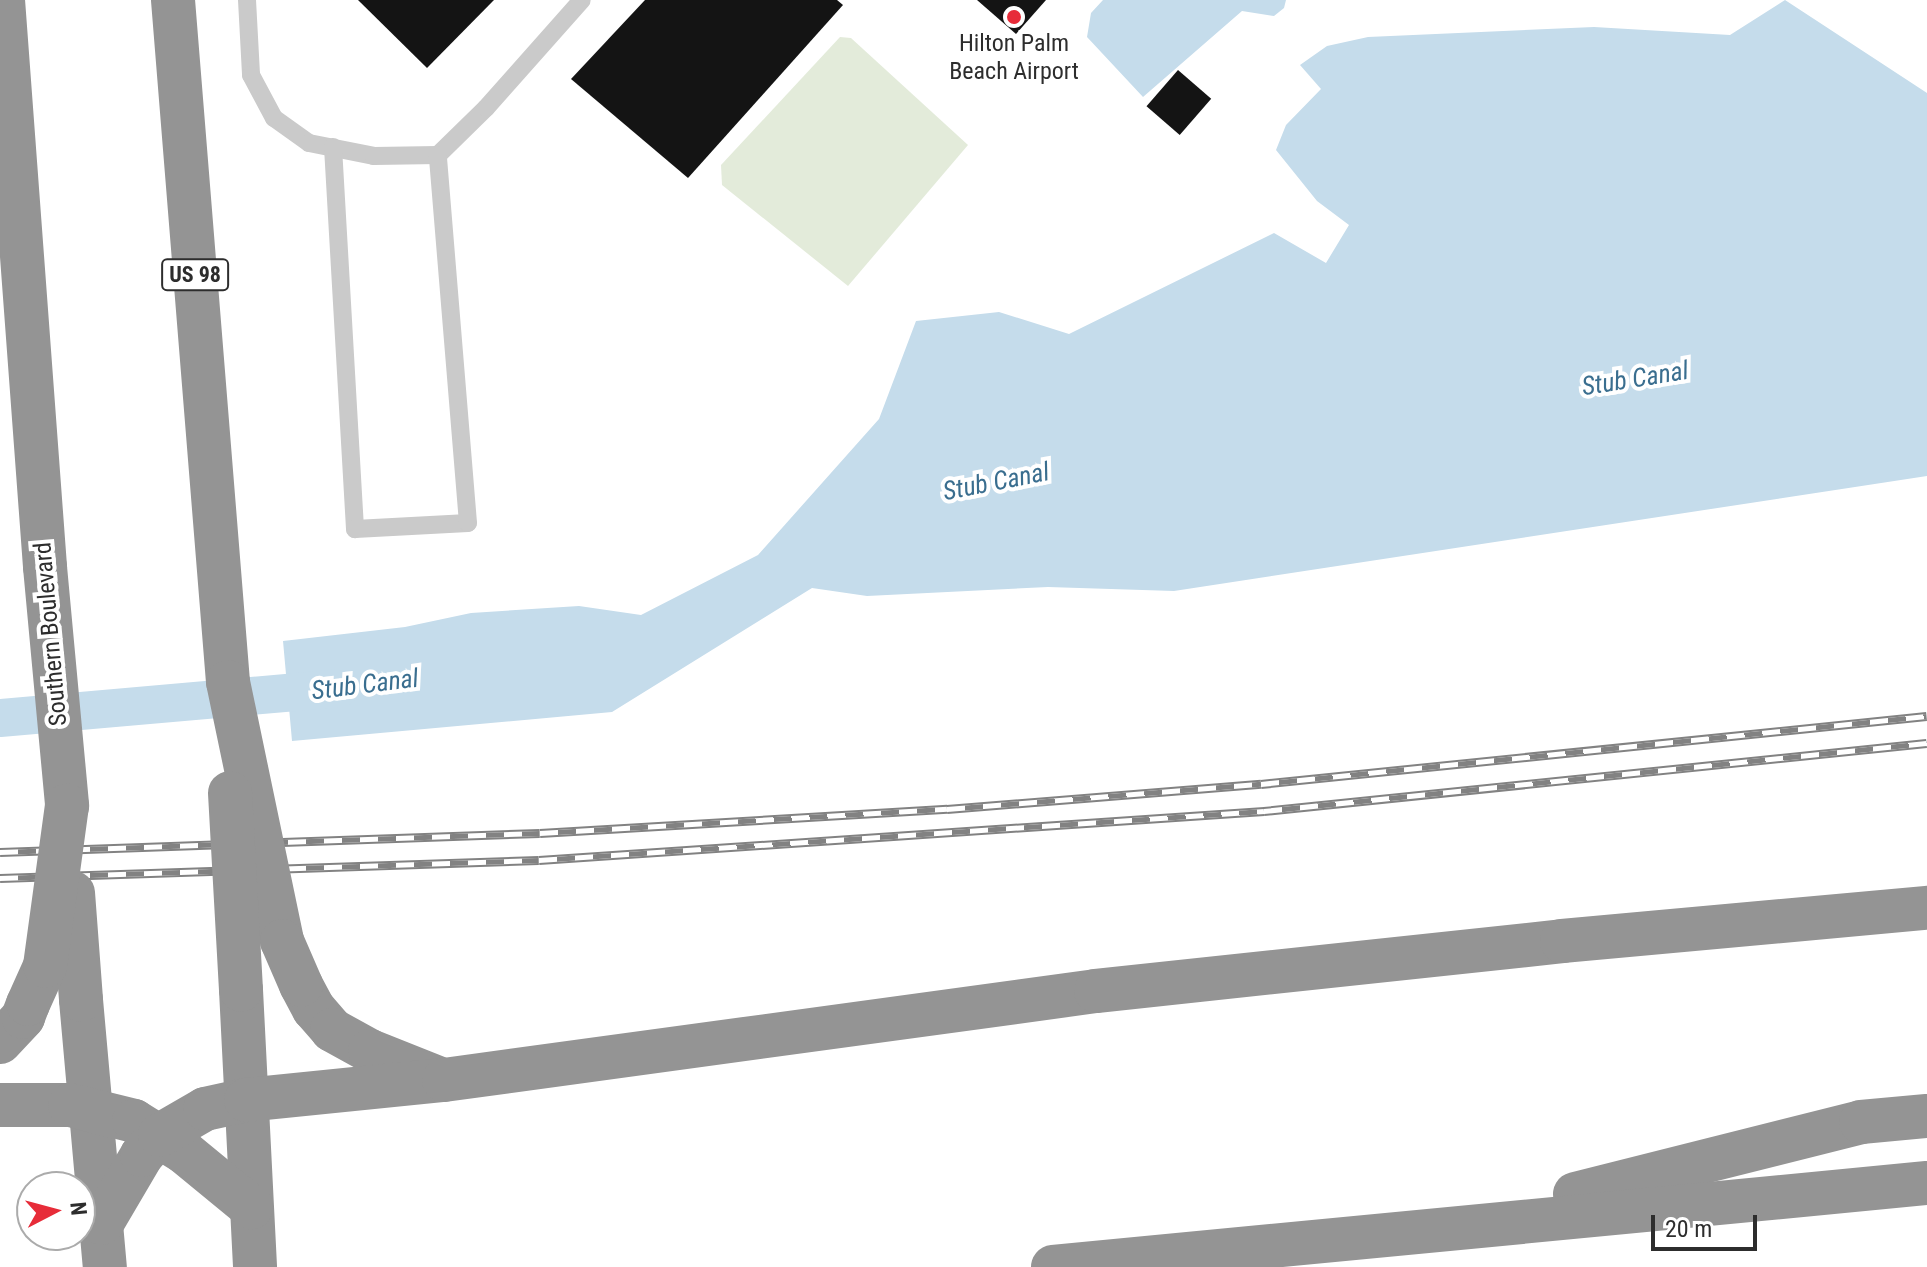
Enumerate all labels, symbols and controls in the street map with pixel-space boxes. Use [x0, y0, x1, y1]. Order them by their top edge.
marker: Hilton Palm Beach Airport [1005, 8, 1023, 26]
place label: Hilton Palm Beach Airport [949, 30, 1079, 86]
road number: US 98 [161, 257, 229, 293]
water label: Stub Canal [1579, 355, 1691, 403]
water label: Stub Canal [940, 456, 1052, 508]
street label: Southern Boulevard [29, 541, 73, 727]
water label: Stub Canal [310, 663, 420, 707]
north arrow [16, 1171, 96, 1251]
scale bar [1655, 1199, 1761, 1249]
text: N [65, 1201, 92, 1217]
text: 20 m [1665, 1215, 1712, 1243]

